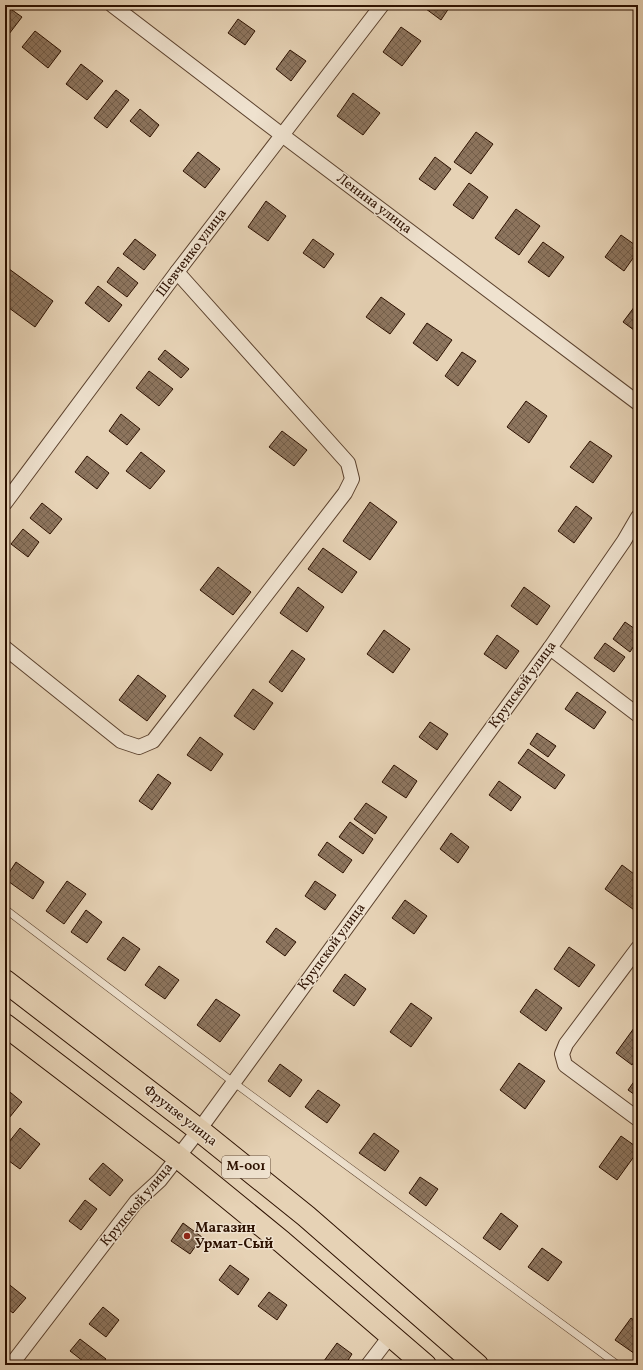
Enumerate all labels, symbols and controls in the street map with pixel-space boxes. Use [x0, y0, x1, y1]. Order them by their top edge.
street label: Ленина улица [332, 169, 416, 239]
street label: Шевченко улица [152, 205, 232, 301]
street label: Крупской улица [485, 637, 561, 733]
street label: Крупской улица [294, 899, 370, 995]
street label: Фрунзе улица [139, 1081, 221, 1151]
road number: M-001 [222, 1156, 270, 1178]
street label: Крупской улица [96, 1159, 178, 1251]
place label: Магазин Урмат-Сый [195, 1219, 273, 1254]
marker: Магазин Урмат-Сый [182, 1231, 192, 1241]

